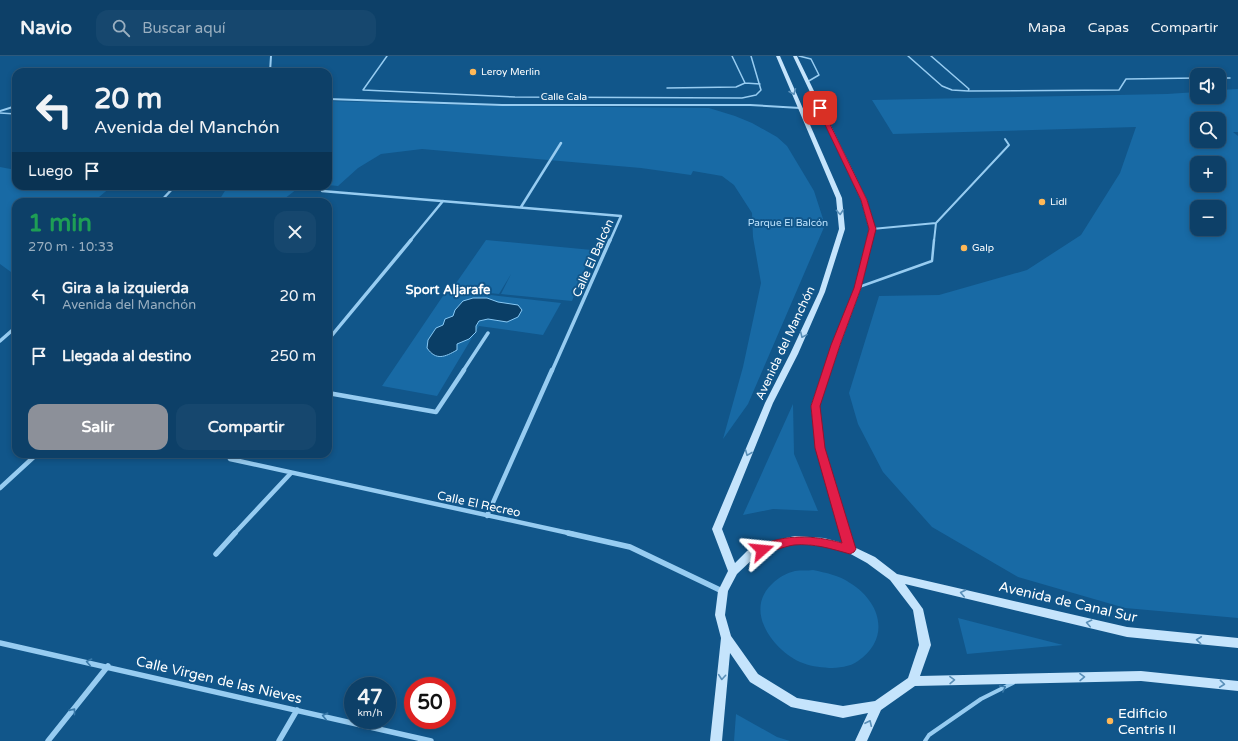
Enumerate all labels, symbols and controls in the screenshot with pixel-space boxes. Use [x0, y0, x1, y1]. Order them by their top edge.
search box [96, 10, 376, 46]
text: Navio [20, 17, 72, 39]
icon: search [110, 17, 132, 39]
text: Buscar aquí [142, 19, 226, 37]
text: Mapa [1028, 19, 1066, 36]
text: Capas [1088, 19, 1129, 36]
text: Compartir [1151, 19, 1218, 36]
place label: Leroy Merlin [481, 66, 540, 78]
marker: Leroy Merlin [468, 67, 478, 77]
map controls [1190, 68, 1226, 236]
button: sound [1190, 68, 1226, 104]
text: 20 m [94, 82, 162, 116]
icon: left [28, 84, 80, 136]
one-way arrow [788, 87, 796, 95]
street label: Calle Cala [541, 91, 587, 103]
pin [803, 91, 837, 125]
icon: arrive [809, 97, 831, 119]
button: search [1190, 112, 1226, 148]
text: Avenida del Manchón [94, 116, 280, 138]
button: + [1190, 156, 1226, 192]
icon: arrive [81, 160, 103, 182]
text: Luego [28, 162, 73, 180]
place label: Lidl [1050, 196, 1067, 208]
marker: Lidl [1037, 197, 1047, 207]
button: − [1190, 200, 1226, 236]
text: 1 min [28, 209, 92, 238]
one-way arrow [836, 209, 845, 215]
button: close [274, 211, 316, 253]
street label: Calle El Balcón [570, 217, 616, 299]
park label: Parque El Balcón [748, 217, 828, 229]
text: 270 m · 10:33 [28, 239, 114, 255]
place label: Galp [972, 242, 994, 254]
marker: Galp [959, 243, 969, 253]
text: Gira a la izquierda [62, 279, 189, 297]
district label: Sport Aljarafe [406, 282, 491, 298]
street label: Avenida del Manchón [753, 284, 817, 402]
icon: left [28, 285, 50, 307]
text: 20 m [279, 287, 316, 305]
text: Avenida del Manchón [62, 297, 196, 313]
one-way arrow [799, 331, 807, 338]
icon: arrive [28, 345, 50, 367]
text: Llegada al destino [62, 347, 191, 365]
text: 250 m [270, 347, 316, 365]
button: Salir [28, 404, 168, 450]
button: Compartir [176, 404, 316, 450]
one-way arrow [745, 450, 753, 457]
street label: Calle El Recreo [436, 488, 522, 520]
position arrow [741, 529, 783, 571]
street label: Avenida de Canal Sur [997, 578, 1139, 626]
one-way arrow [960, 590, 966, 598]
one-way arrow [1086, 620, 1093, 628]
one-way arrow [1196, 635, 1202, 644]
street label: Calle Virgen de las Nieves [134, 653, 304, 707]
one-way arrow [86, 659, 93, 667]
one-way arrow [1079, 673, 1085, 681]
one-way arrow [718, 674, 727, 680]
one-way arrow [949, 676, 955, 684]
speed limit sign: 50 [404, 677, 456, 729]
one-way arrow [1219, 679, 1225, 688]
one-way arrow [998, 685, 1006, 693]
text: 47 [357, 686, 383, 710]
place label: Edificio Centris II [1118, 705, 1176, 738]
text: km/h [357, 707, 383, 719]
one-way arrow [68, 708, 75, 715]
one-way arrow [322, 713, 328, 721]
marker: Edificio Centris II [1105, 716, 1115, 726]
one-way arrow [864, 720, 872, 728]

